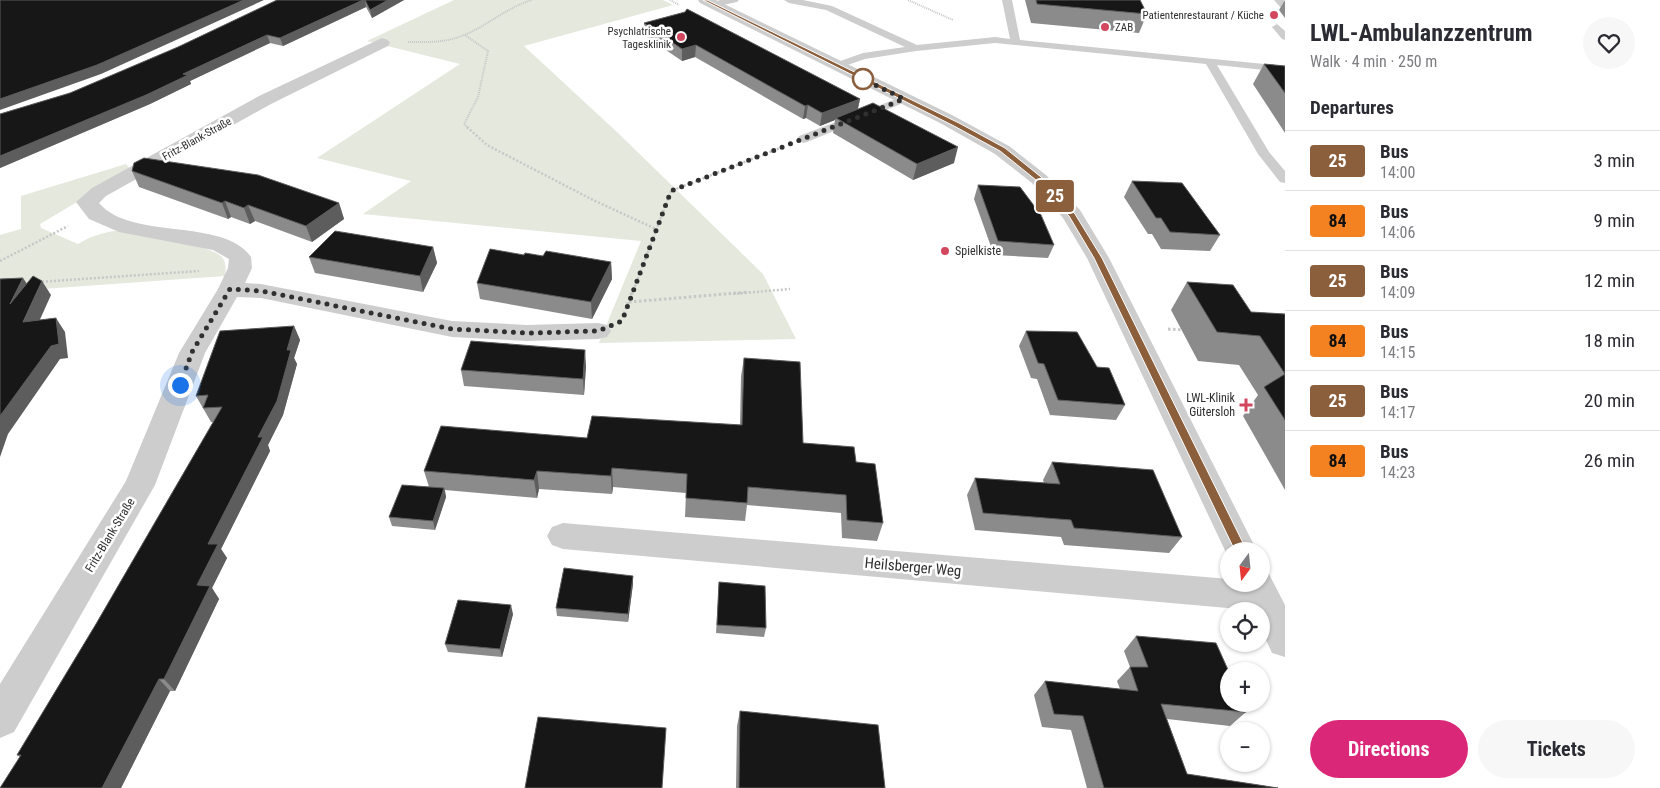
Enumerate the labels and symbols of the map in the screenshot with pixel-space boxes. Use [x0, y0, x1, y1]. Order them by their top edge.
place label: Patientenrestaurant / Küche [1143, 9, 1264, 22]
marker: Patientenrestaurant / Küche [1268, 9, 1280, 21]
marker: ZAB [1099, 21, 1111, 33]
place label: ZAB [1115, 21, 1133, 34]
place label: Psychlatrische Tagesklinik [607, 25, 671, 51]
marker: Psychlatrische Tagesklinik [675, 31, 687, 43]
unlabelled marker [852, 68, 874, 90]
street label: Fritz-Blank-Straße [160, 115, 234, 163]
line badge: 25 [1032, 180, 1078, 212]
place label: Spielkiste [955, 244, 1001, 258]
marker: Spielkiste [939, 245, 951, 257]
your location [168, 373, 193, 398]
place label: LWL-Klinik Gütersloh [1186, 391, 1236, 419]
marker: LWL-Klinik Gütersloh [1239, 398, 1253, 412]
street label: Fritz-Blank-Straße [82, 495, 138, 575]
north arrow [1220, 542, 1270, 592]
street label: Heilsberger Weg [864, 554, 962, 580]

